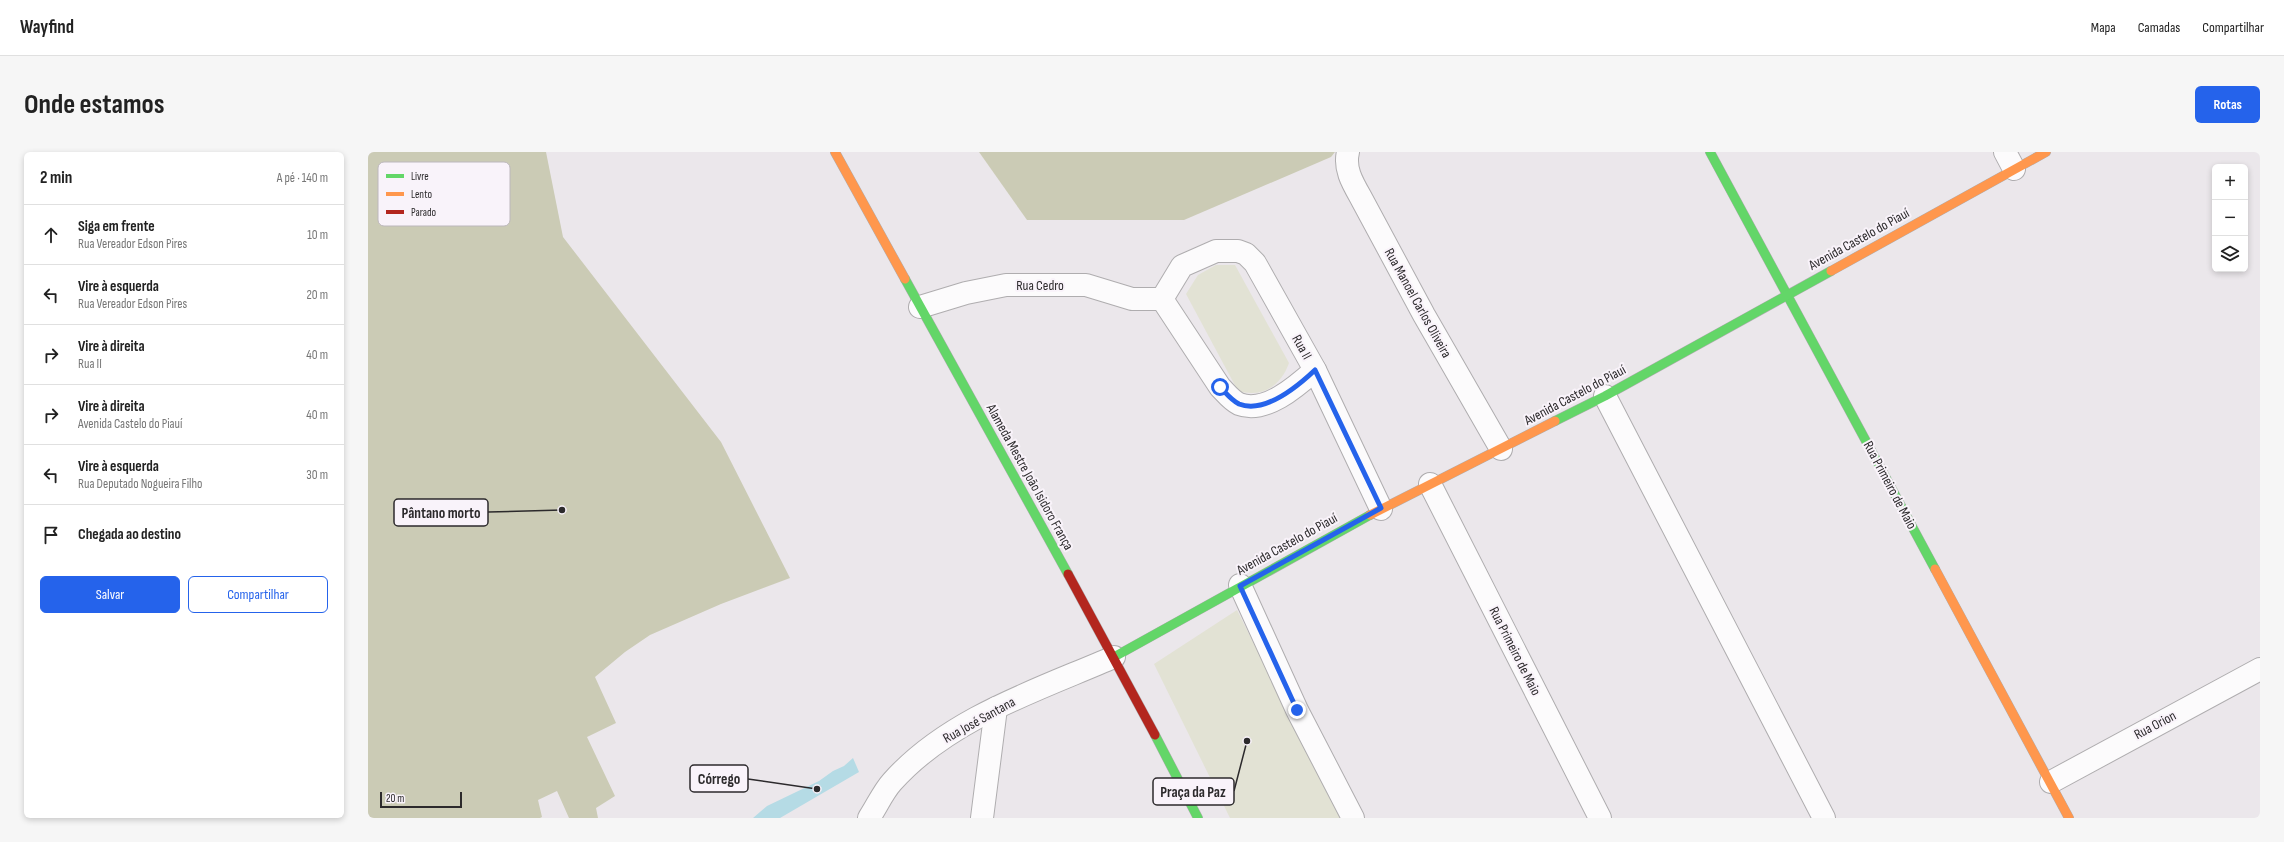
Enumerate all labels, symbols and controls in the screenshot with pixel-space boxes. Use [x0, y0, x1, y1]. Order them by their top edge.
text: Wayfind [20, 16, 74, 39]
text: Mapa [2091, 19, 2116, 36]
text: Camadas [2138, 19, 2180, 36]
text: Compartilhar [2202, 19, 2264, 36]
button: Rotas [2195, 86, 2260, 123]
text: Onde estamos [24, 88, 164, 121]
legend [378, 162, 510, 226]
map controls [2212, 164, 2248, 272]
button: + [2212, 164, 2248, 200]
text: 2 min [40, 168, 72, 188]
text: A pé · 140 m [277, 170, 328, 186]
text: Livre [411, 170, 429, 183]
text: Lento [411, 188, 432, 201]
button: − [2212, 200, 2248, 236]
street label: Avenida Castelo do Piauí [1805, 204, 1913, 274]
text: Parado [411, 206, 437, 219]
text: Siga em frente [78, 217, 155, 236]
icon: ahead [40, 224, 62, 246]
text: 10 m [307, 227, 328, 243]
text: Rua Vereador Edson Pires [78, 236, 187, 252]
button: layers [2212, 236, 2248, 272]
street label: Rua Manoel Carlos Oliveira [1381, 245, 1455, 361]
text: Vire à esquerda [78, 277, 159, 296]
street label: Rua Cedro [1016, 277, 1064, 294]
icon: left [40, 284, 62, 306]
text: 20 m [306, 287, 328, 303]
text: Rua Vereador Edson Pires [78, 296, 187, 312]
street label: Rua II [1288, 332, 1316, 362]
text: Vire à direita [78, 337, 145, 356]
icon: right [40, 344, 62, 366]
text: 40 m [306, 347, 328, 363]
text: Rua II [78, 356, 102, 372]
street label: Avenida Castelo do Piauí [1520, 361, 1629, 429]
route start [1211, 378, 1229, 396]
text: Vire à direita [78, 397, 145, 416]
street label: Alameda Mestre João Isidoro França [982, 400, 1077, 553]
icon: right [40, 404, 62, 426]
text: 40 m [306, 407, 328, 423]
text: Avenida Castelo do Piauí [78, 416, 182, 432]
street label: Rua Primeiro de Maio [1860, 438, 1920, 532]
text: Vire à esquerda [78, 457, 159, 476]
icon: left [40, 464, 62, 486]
text: 30 m [306, 467, 328, 483]
text: Rua Deputado Nogueira Filho [78, 476, 203, 492]
callout: Pântano morto [394, 499, 488, 526]
text: Pântano morto [402, 504, 480, 523]
street label: Avenida Castelo do Piauí [1233, 509, 1341, 579]
icon: arrive [40, 524, 62, 546]
text: Chegada ao destino [78, 525, 181, 544]
button: Salvar [40, 576, 180, 613]
button: Compartilhar [188, 576, 328, 613]
street label: Rua Primeiro de Maio [1485, 604, 1545, 698]
street label: Rua José Santana [940, 693, 1018, 747]
route end [1288, 701, 1306, 719]
street label: Rua Orion [2131, 707, 2179, 743]
callout: Córrego [690, 765, 748, 792]
text: Córrego [698, 770, 740, 789]
callout: Praça da Paz [1153, 778, 1234, 805]
text: Praça da Paz [1160, 783, 1226, 802]
scale bar [380, 790, 462, 809]
text: 20 m [386, 792, 404, 805]

